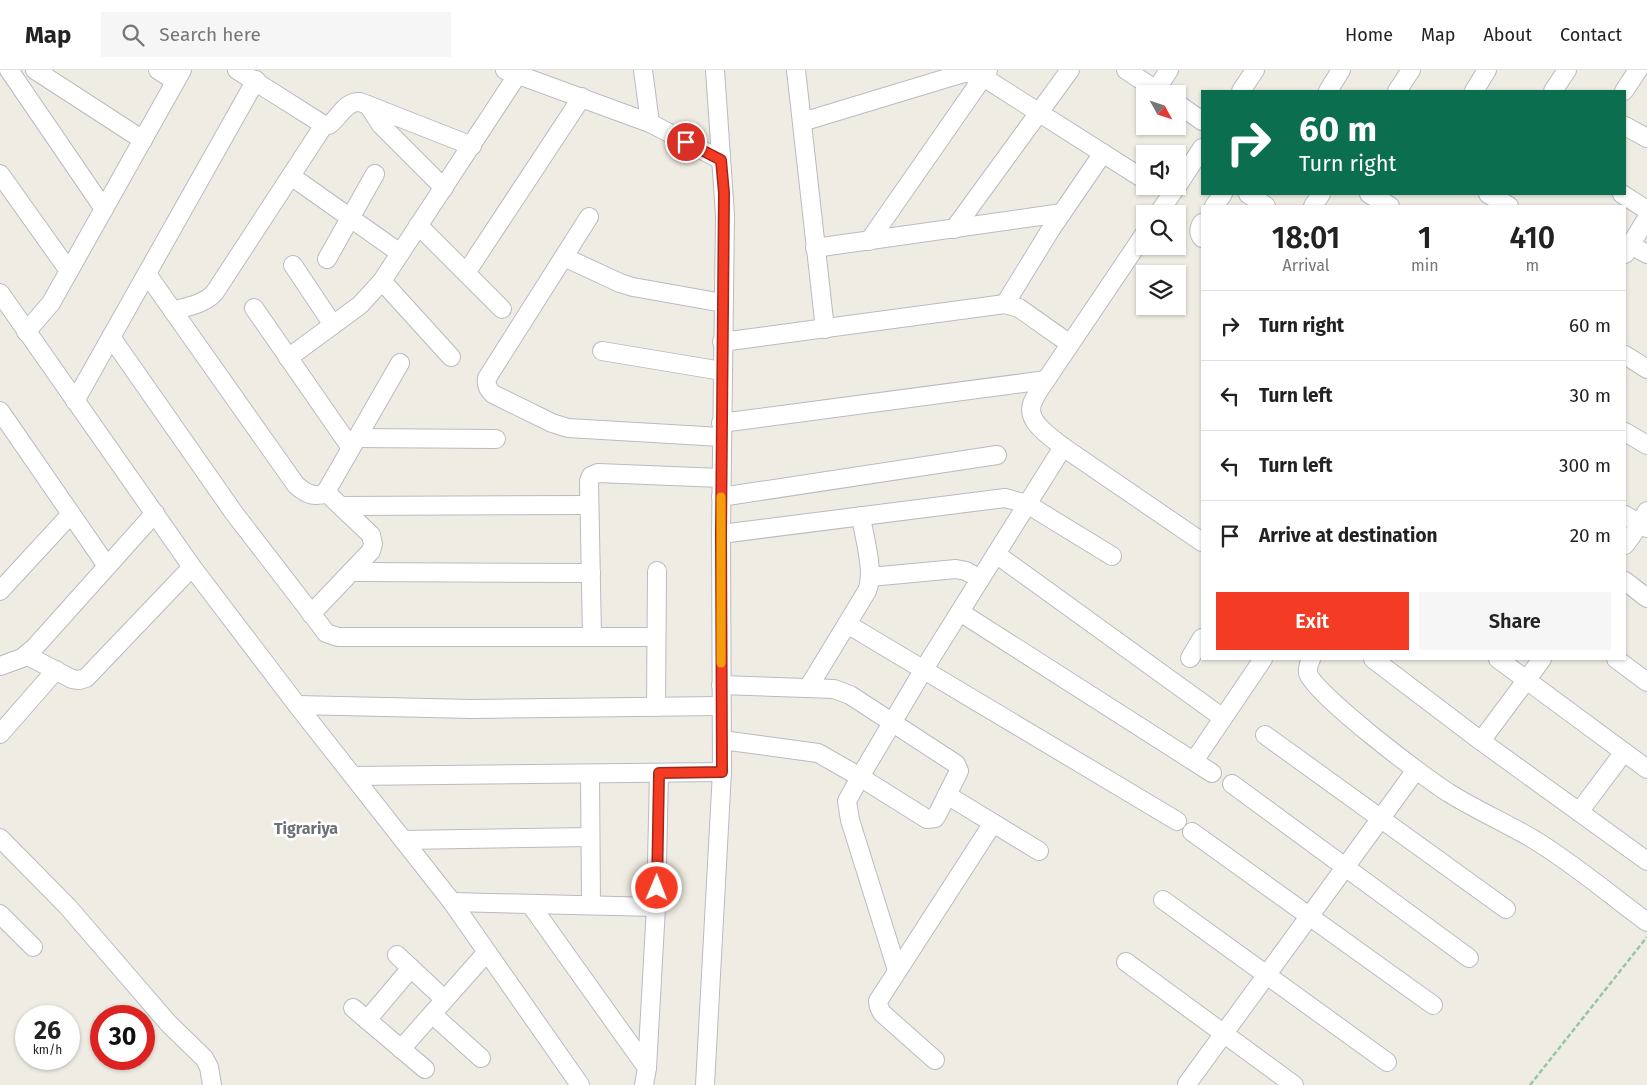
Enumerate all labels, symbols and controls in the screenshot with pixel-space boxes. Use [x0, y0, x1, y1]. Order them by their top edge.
search box [101, 12, 451, 57]
text: Map [25, 21, 71, 49]
icon: search [119, 21, 147, 49]
text: Search here [159, 23, 261, 46]
text: Home [1345, 24, 1393, 46]
text: Map [1421, 24, 1455, 46]
text: About [1483, 24, 1532, 46]
text: Contact [1560, 24, 1622, 46]
north arrow [1136, 85, 1186, 135]
map controls [1136, 85, 1186, 315]
text: 60 m [1299, 108, 1377, 150]
icon: right [1216, 110, 1281, 175]
pin [665, 121, 707, 163]
icon: arrive [672, 128, 700, 156]
button: sound [1136, 145, 1186, 195]
text: Turn right [1299, 150, 1396, 177]
button: search [1136, 205, 1186, 255]
text: 18:01 [1272, 220, 1340, 256]
text: 1 [1418, 220, 1432, 256]
text: 410 [1509, 220, 1555, 256]
text: Arrival [1283, 256, 1329, 275]
text: min [1411, 256, 1439, 275]
text: m [1525, 256, 1539, 275]
button: layers [1136, 265, 1186, 315]
icon: right [1216, 312, 1244, 340]
text: Turn right [1259, 314, 1344, 337]
text: 60 m [1569, 314, 1611, 337]
icon: left [1216, 382, 1244, 410]
text: Turn left [1259, 384, 1333, 407]
text: 30 m [1570, 384, 1611, 407]
icon: left [1216, 452, 1244, 480]
text: Turn left [1259, 454, 1333, 477]
text: 300 m [1559, 454, 1611, 477]
icon: arrive [1216, 522, 1244, 550]
text: Arrive at destination [1259, 524, 1438, 547]
text: 20 m [1570, 524, 1611, 547]
button: Exit [1216, 592, 1409, 650]
button: Share [1419, 592, 1611, 650]
district label: Tigrariya [274, 819, 338, 838]
position arrow [630, 861, 682, 913]
speed limit sign: 30 [90, 1005, 155, 1070]
text: 26 [34, 1016, 61, 1046]
text: km/h [33, 1043, 62, 1057]

